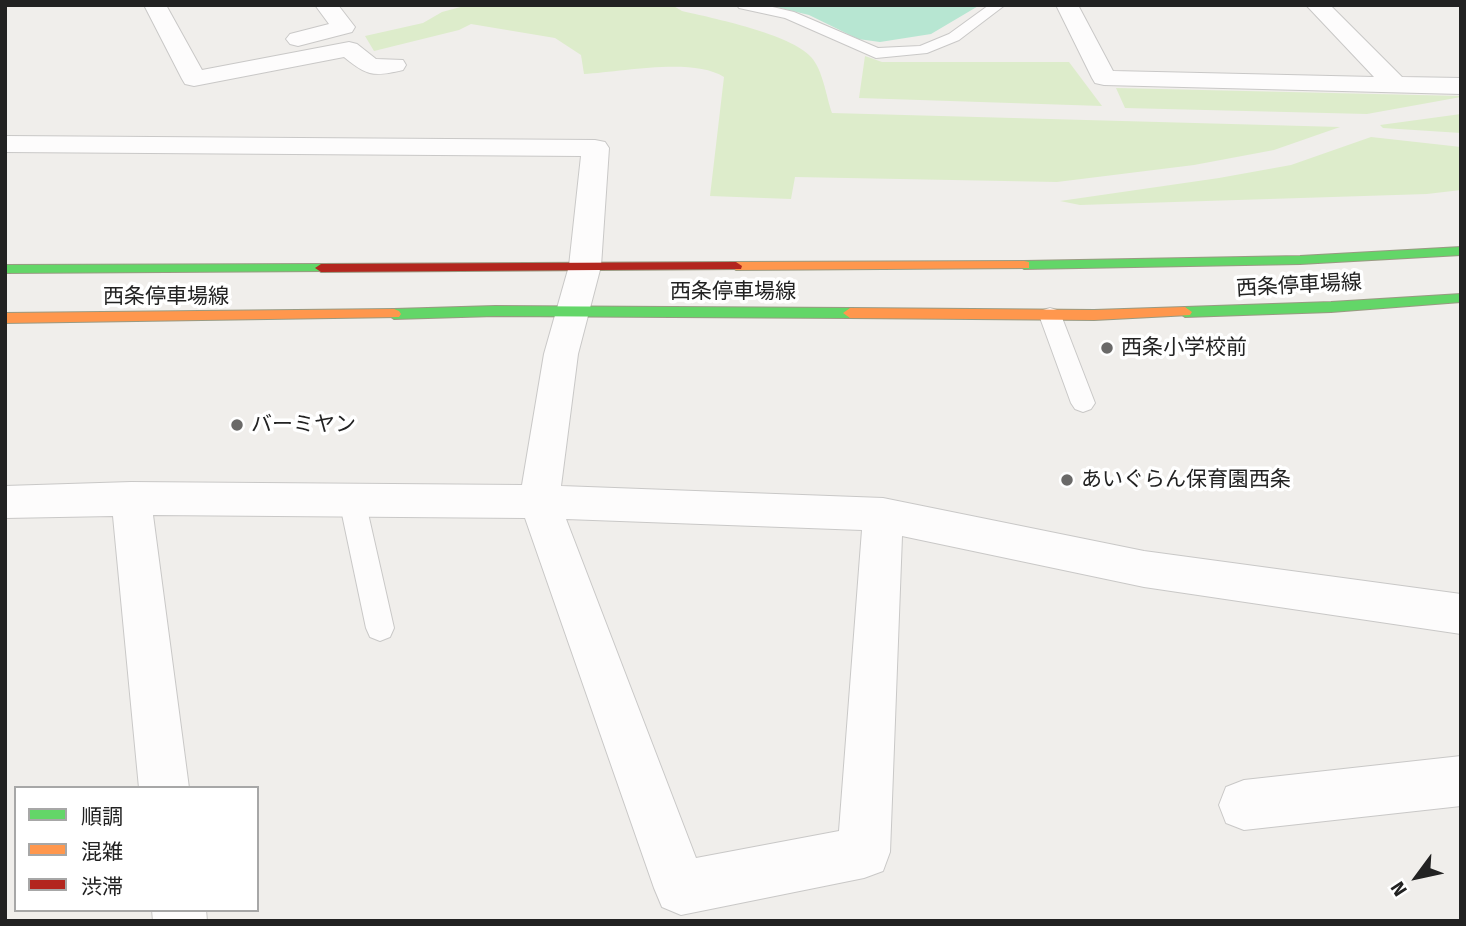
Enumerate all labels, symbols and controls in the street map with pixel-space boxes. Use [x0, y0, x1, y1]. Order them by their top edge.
street label: 西条停車場線 [1235, 270, 1363, 302]
street label: 西条停車場線 [670, 279, 796, 305]
street label: 西条停車場線 [103, 284, 229, 310]
place label: 西条小学校前 [1121, 335, 1247, 361]
marker: 西条小学校前 [1099, 340, 1115, 356]
place label: バーミヤン [251, 412, 356, 438]
marker: バーミヤン [229, 417, 245, 433]
place label: あいぐらん保育園西条 [1081, 467, 1291, 493]
marker: あいぐらん保育園西条 [1059, 472, 1075, 488]
legend [14, 786, 259, 912]
text: 順調 [81, 804, 123, 830]
text: 混雑 [81, 839, 123, 865]
north arrow [1382, 842, 1452, 912]
text: 渋滞 [81, 874, 123, 900]
text: N [1386, 877, 1412, 900]

